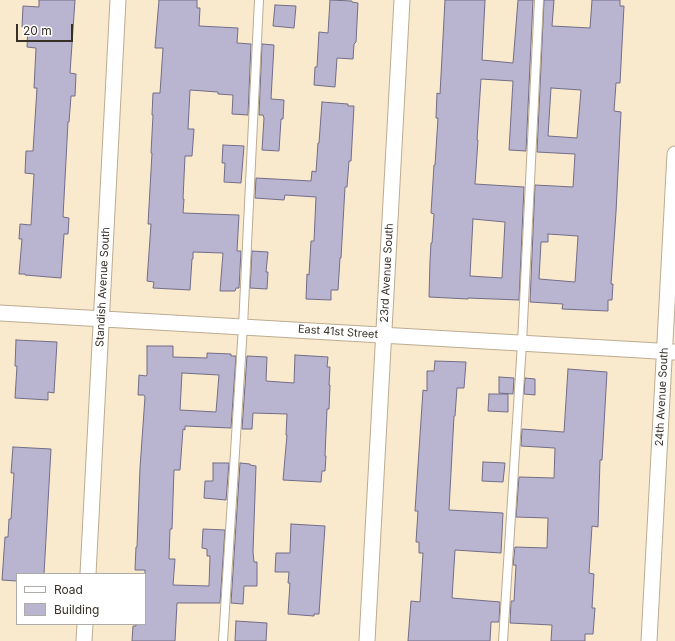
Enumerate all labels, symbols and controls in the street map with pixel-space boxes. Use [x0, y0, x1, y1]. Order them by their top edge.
scale bar [18, 16, 75, 42]
text: 20 m [23, 23, 52, 38]
street label: 23rd Avenue South [378, 223, 396, 323]
street label: Standish Avenue South [93, 227, 113, 347]
street label: East 41st Street [298, 323, 378, 341]
street label: 24th Avenue South [653, 347, 671, 447]
legend [16, 573, 146, 625]
text: Road [54, 582, 83, 597]
text: Building [54, 602, 99, 617]

